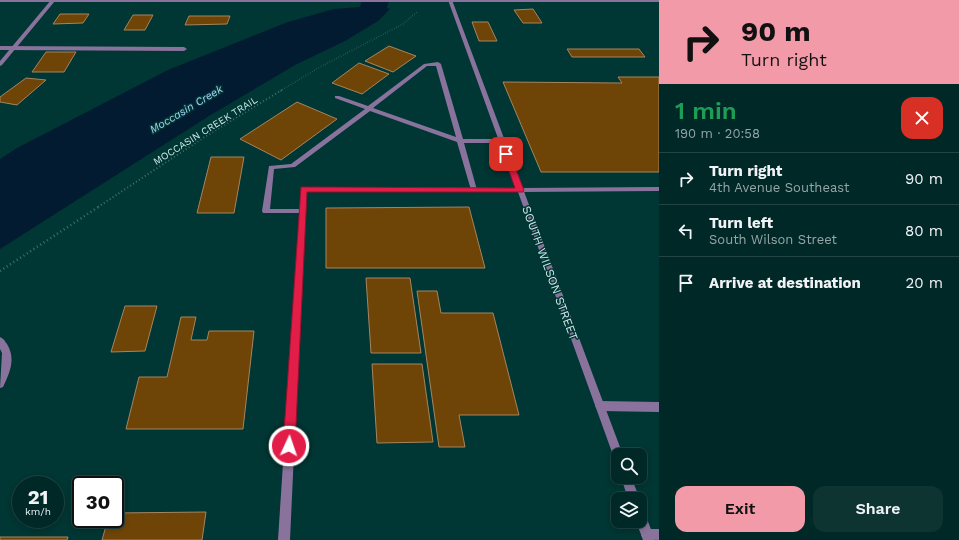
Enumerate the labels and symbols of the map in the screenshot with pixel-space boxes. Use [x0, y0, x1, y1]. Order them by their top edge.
water label: Moccasin Creek [147, 82, 226, 136]
street label: MOCCASIN CREEK TRAIL [151, 94, 259, 167]
pin [489, 137, 523, 171]
street label: SOUTH WILSON STREET [519, 204, 581, 342]
position arrow [268, 425, 310, 467]
speed limit sign: 30 [72, 476, 124, 528]

